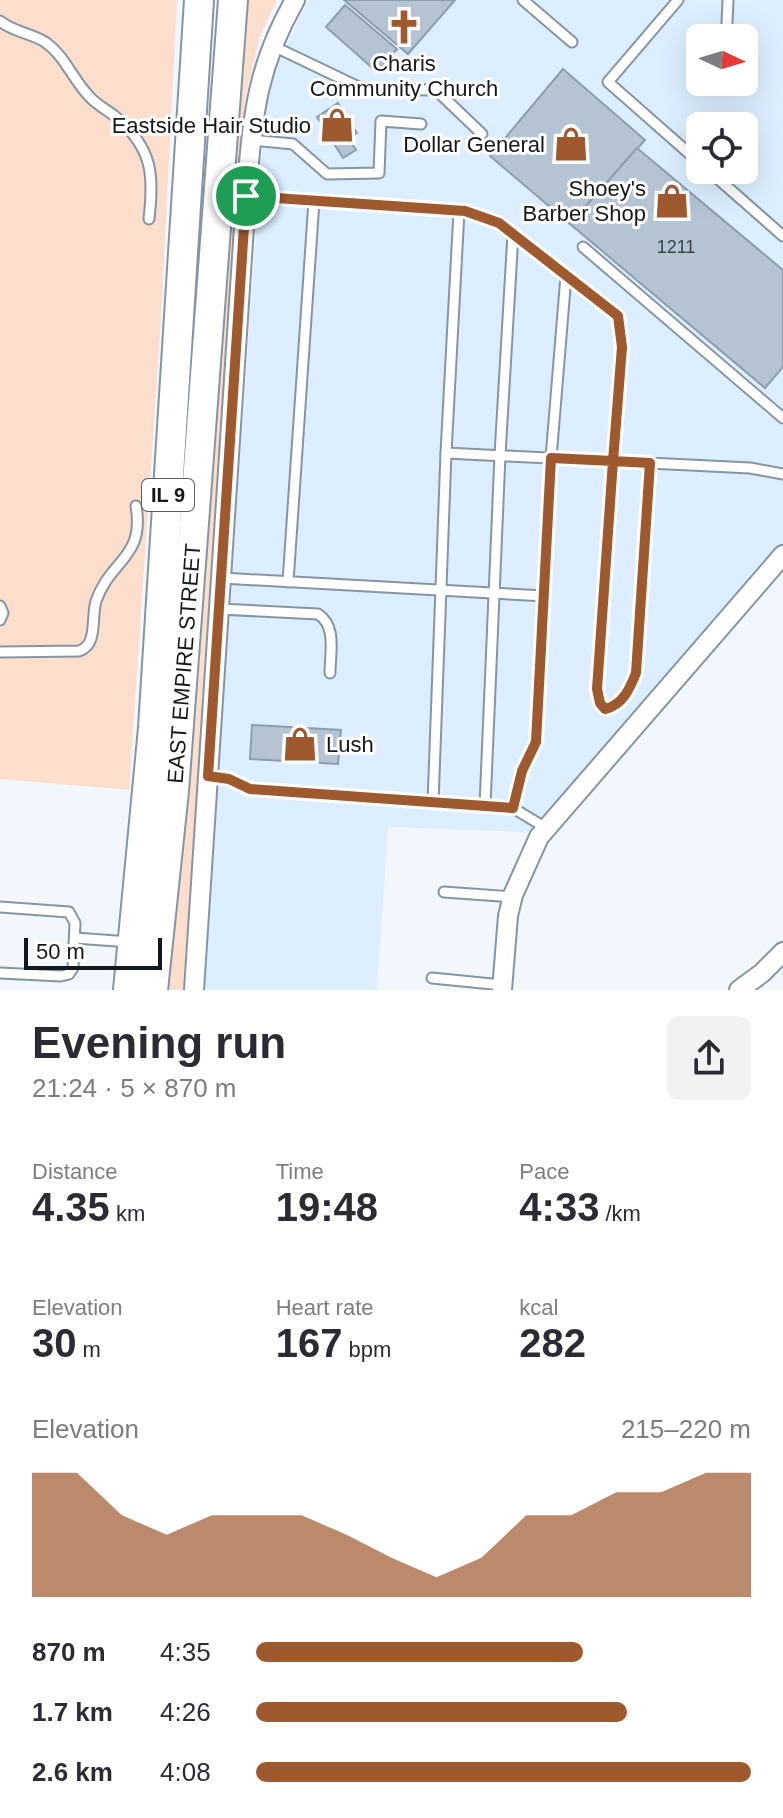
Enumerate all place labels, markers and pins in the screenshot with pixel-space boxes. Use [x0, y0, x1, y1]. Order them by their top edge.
church icon: Charis Community Church [385, 8, 423, 46]
place label: Charis Community Church [310, 51, 498, 101]
shop icon: Eastside Hair Studio [318, 106, 356, 144]
place label: Eastside Hair Studio [112, 113, 311, 138]
shop icon: Dollar General [552, 125, 590, 163]
place label: Dollar General [403, 132, 545, 157]
pin [212, 162, 280, 230]
place label: Shoey's Barber Shop [522, 176, 646, 226]
shop icon: Shoey's Barber Shop [653, 182, 691, 220]
shop icon: Lush [281, 725, 319, 763]
place label: Lush [326, 732, 374, 757]

